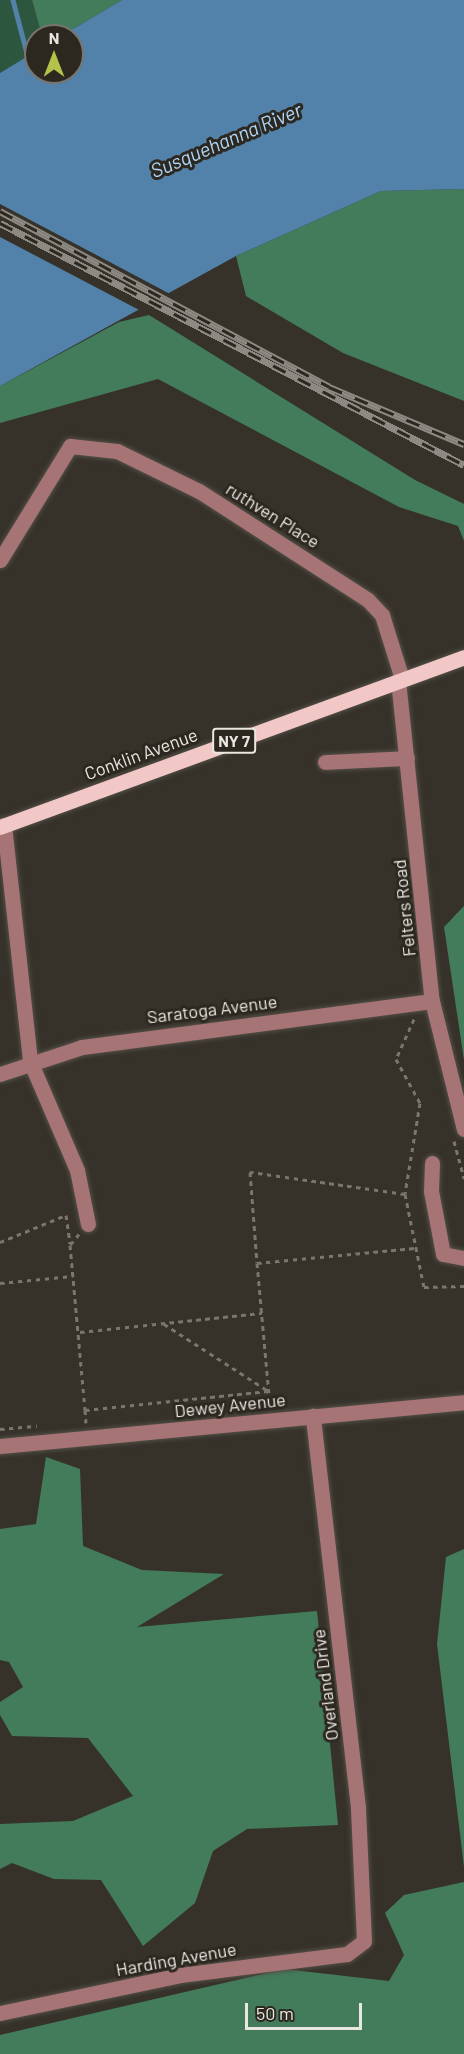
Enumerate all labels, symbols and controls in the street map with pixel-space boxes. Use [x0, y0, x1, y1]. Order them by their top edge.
north arrow [24, 24, 84, 84]
text: N [49, 28, 59, 47]
water label: Susquehanna River [147, 97, 305, 183]
street label: ruthven Place [222, 478, 324, 552]
street label: Conklin Avenue [82, 724, 200, 784]
road number: NY 7 [212, 728, 256, 754]
street label: Felters Road [388, 858, 420, 958]
street label: Saratoga Avenue [146, 990, 278, 1028]
street label: Dewey Avenue [173, 1388, 287, 1422]
street label: Overland Drive [307, 1628, 343, 1742]
street label: Harding Avenue [114, 1938, 238, 1980]
scale bar [248, 1991, 365, 2029]
text: 50 m [256, 2002, 294, 2024]

